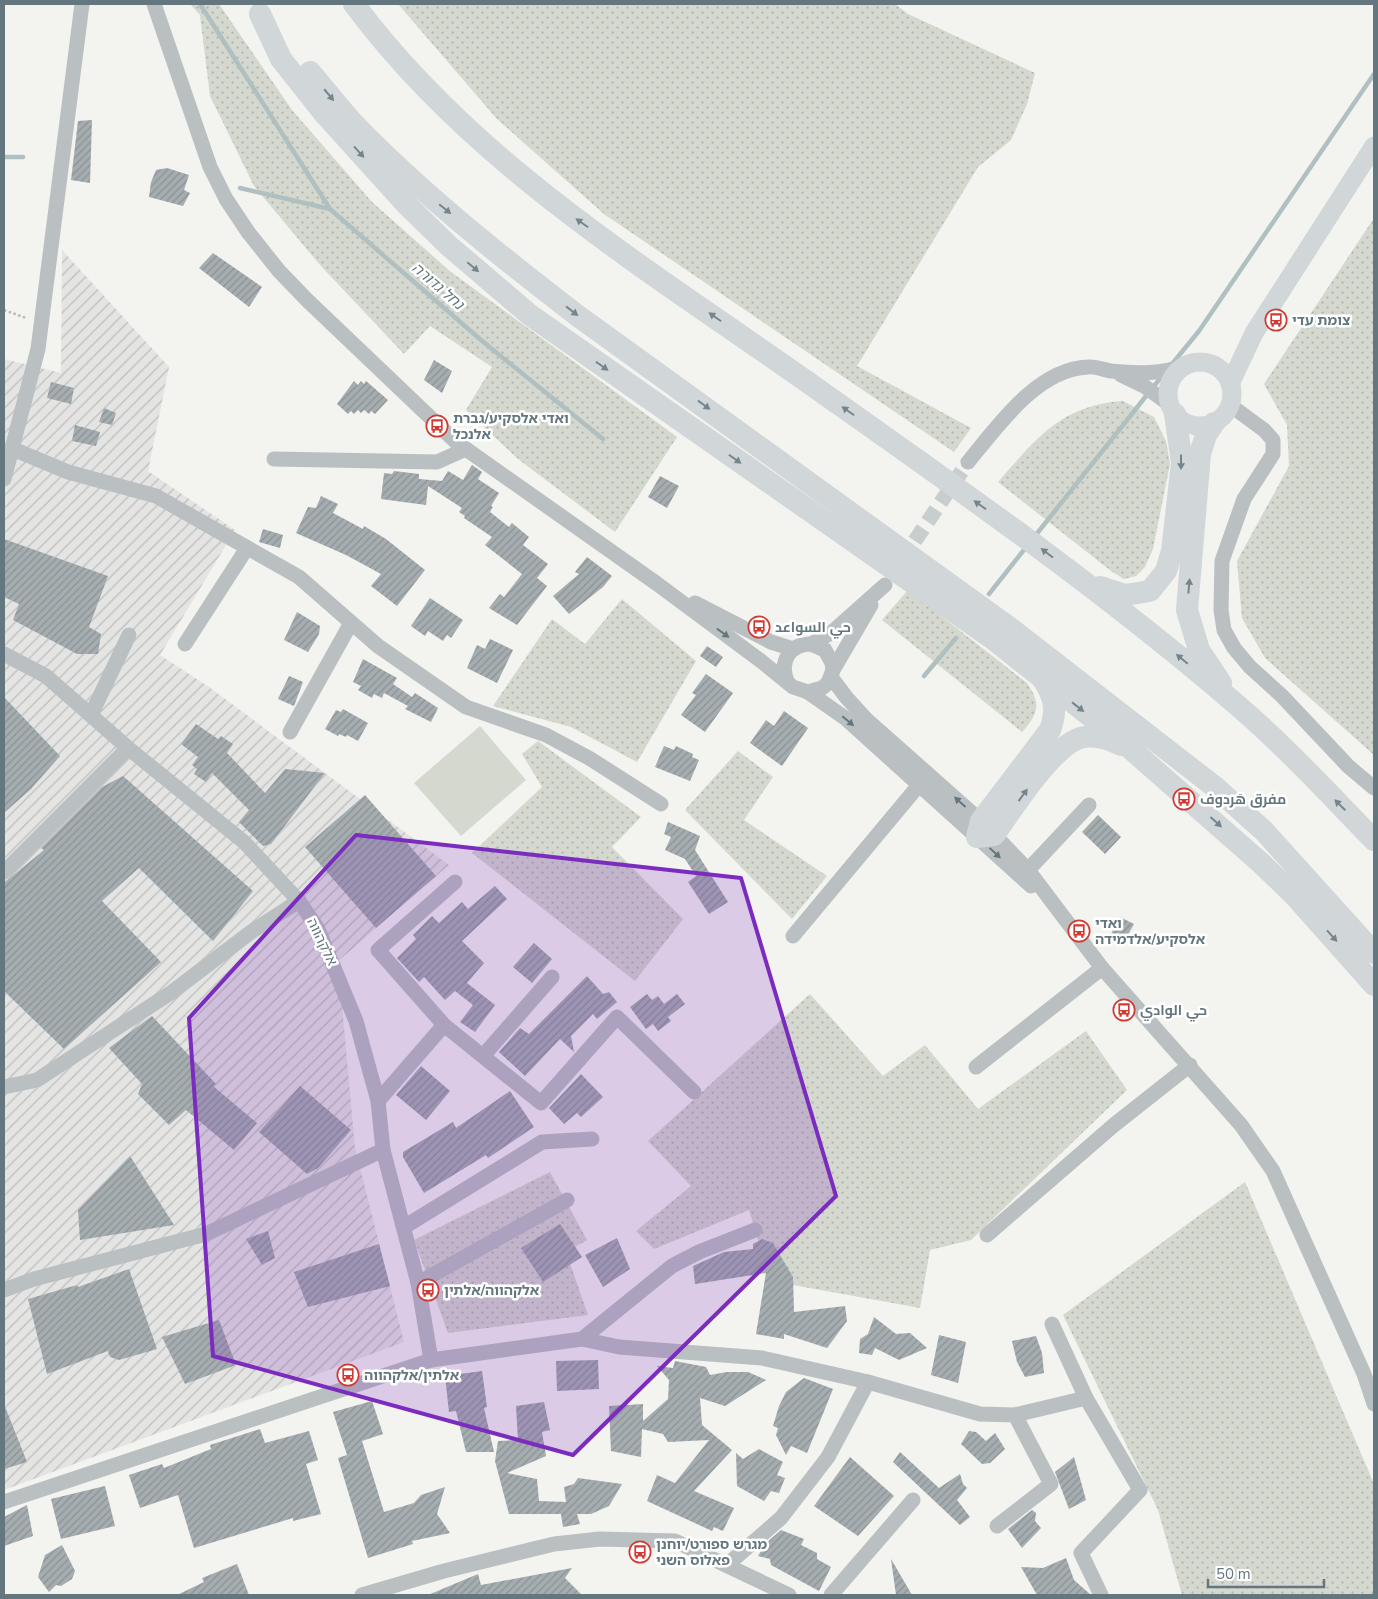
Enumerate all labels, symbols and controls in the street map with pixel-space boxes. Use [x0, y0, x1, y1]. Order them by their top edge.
one-way arrow [324, 88, 335, 101]
one-way arrow [353, 145, 365, 157]
one-way arrow [438, 204, 451, 215]
one-way arrow [575, 218, 589, 228]
water label: נחל גדורה [408, 258, 469, 315]
one-way arrow [467, 261, 480, 272]
one-way arrow [565, 305, 578, 316]
bus stop icon: צומת עדי [1264, 308, 1288, 332]
place label: צומת עדי [1292, 311, 1350, 330]
one-way arrow [708, 312, 722, 322]
one-way arrow [595, 361, 609, 371]
one-way arrow [697, 400, 710, 411]
one-way arrow [841, 406, 854, 416]
place label: ואדי אלסקיע/גברת אלנכל [453, 409, 569, 444]
bus stop icon: ואדי אלסקיע/גברת אלנכל [425, 414, 449, 438]
one-way arrow [728, 454, 742, 464]
one-way arrow [1177, 454, 1185, 470]
one-way arrow [973, 500, 987, 510]
one-way arrow [1040, 548, 1054, 558]
one-way arrow [1185, 578, 1193, 594]
bus stop icon: حي السواعد [747, 615, 771, 639]
place label: حي السواعد [775, 618, 851, 639]
one-way arrow [716, 628, 730, 638]
one-way arrow [1176, 654, 1189, 665]
one-way arrow [1072, 701, 1085, 712]
one-way arrow [841, 715, 854, 726]
bus stop icon: مفرق هَردوف [1172, 787, 1196, 811]
one-way arrow [1018, 788, 1028, 802]
place label: مفرق هَردوف [1200, 790, 1286, 809]
one-way arrow [953, 797, 966, 808]
one-way arrow [1334, 799, 1346, 811]
one-way arrow [1210, 816, 1222, 828]
one-way arrow [988, 847, 1000, 859]
place label: ואדי אלסקיע/אלדמידה [1095, 914, 1206, 949]
street label: אלקהווה [302, 915, 342, 969]
bus stop icon: ואדי אלסקיע/אלדמידה [1067, 919, 1091, 943]
one-way arrow [1326, 930, 1338, 942]
bus stop icon: حي الوادي [1112, 998, 1136, 1022]
place label: حي الوادي [1140, 1001, 1207, 1022]
bus stop icon: אלקהווה/אלתין [416, 1278, 440, 1302]
place label: אלקהווה/אלתין [444, 1281, 540, 1300]
bus stop icon: אלתין/אלקהווה [336, 1363, 360, 1387]
place label: אלתין/אלקהווה [364, 1366, 460, 1385]
place label: מגרש ספורט/יוחנן פאלוס השני [656, 1535, 767, 1570]
bus stop icon: מגרש ספורט/יוחנן פאלוס השני [628, 1540, 652, 1564]
scale bar [1208, 1556, 1324, 1588]
text: 50 m [1216, 1564, 1251, 1584]

